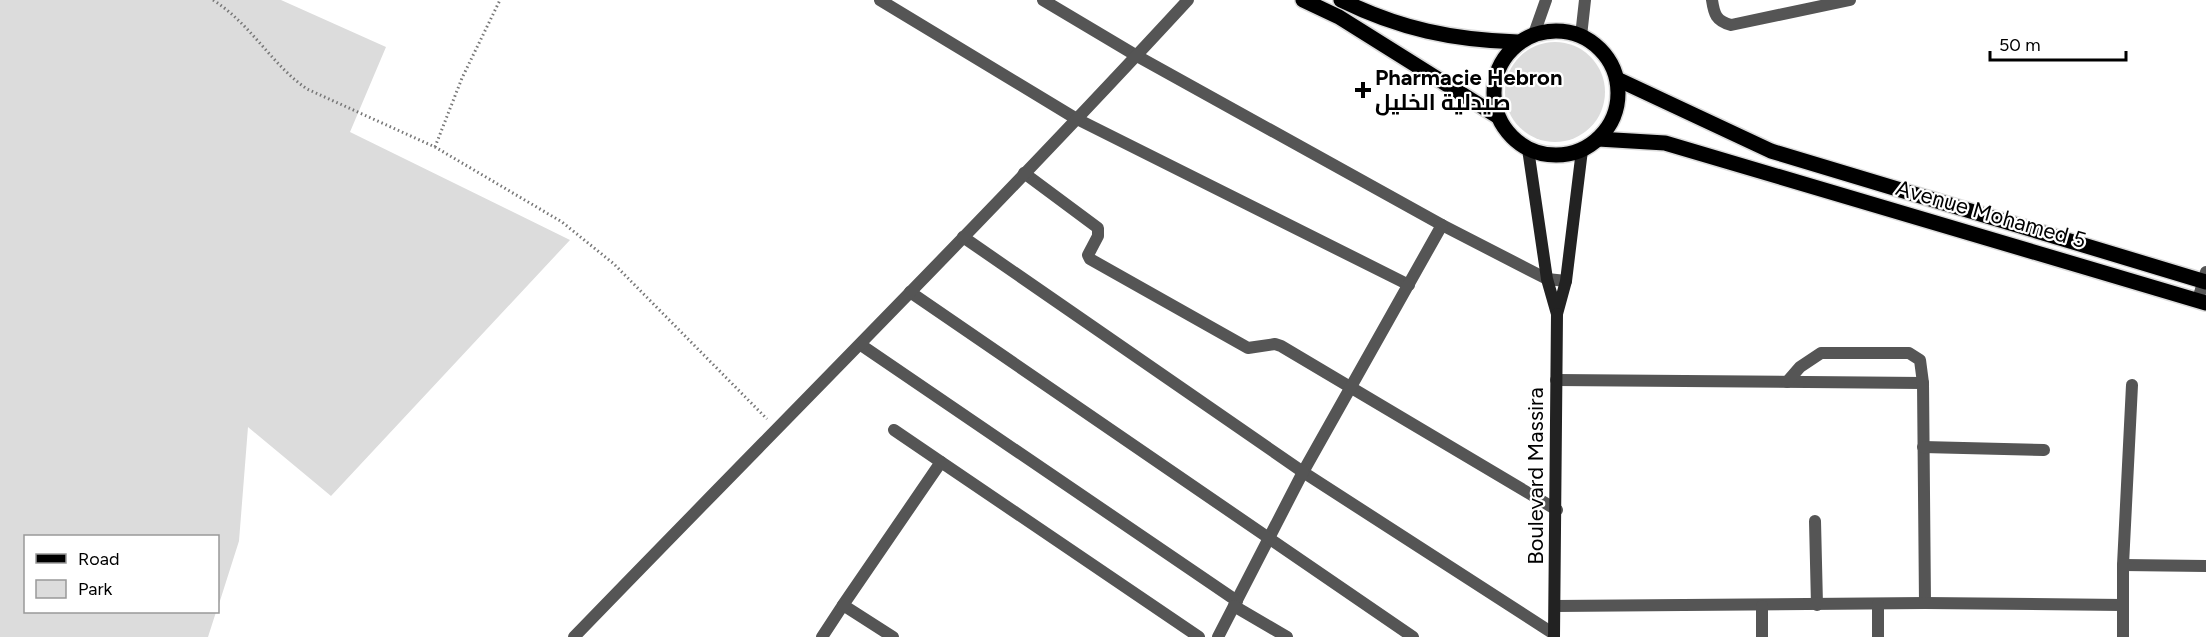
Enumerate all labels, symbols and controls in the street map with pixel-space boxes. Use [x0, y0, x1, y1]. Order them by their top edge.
scale bar [1990, 24, 2126, 62]
text: 50 m [1999, 34, 2041, 56]
place label: Pharmacie Hebron صيدلية الخليل [1375, 64, 1562, 116]
marker: Pharmacie Hebron صيدلية الخليل [1356, 83, 1370, 97]
street label: Avenue Mohamed 5 [1893, 174, 2089, 254]
street label: Boulevard Massira [1522, 387, 1549, 565]
legend [24, 535, 219, 613]
text: Road [78, 548, 119, 570]
text: Park [78, 578, 113, 600]

